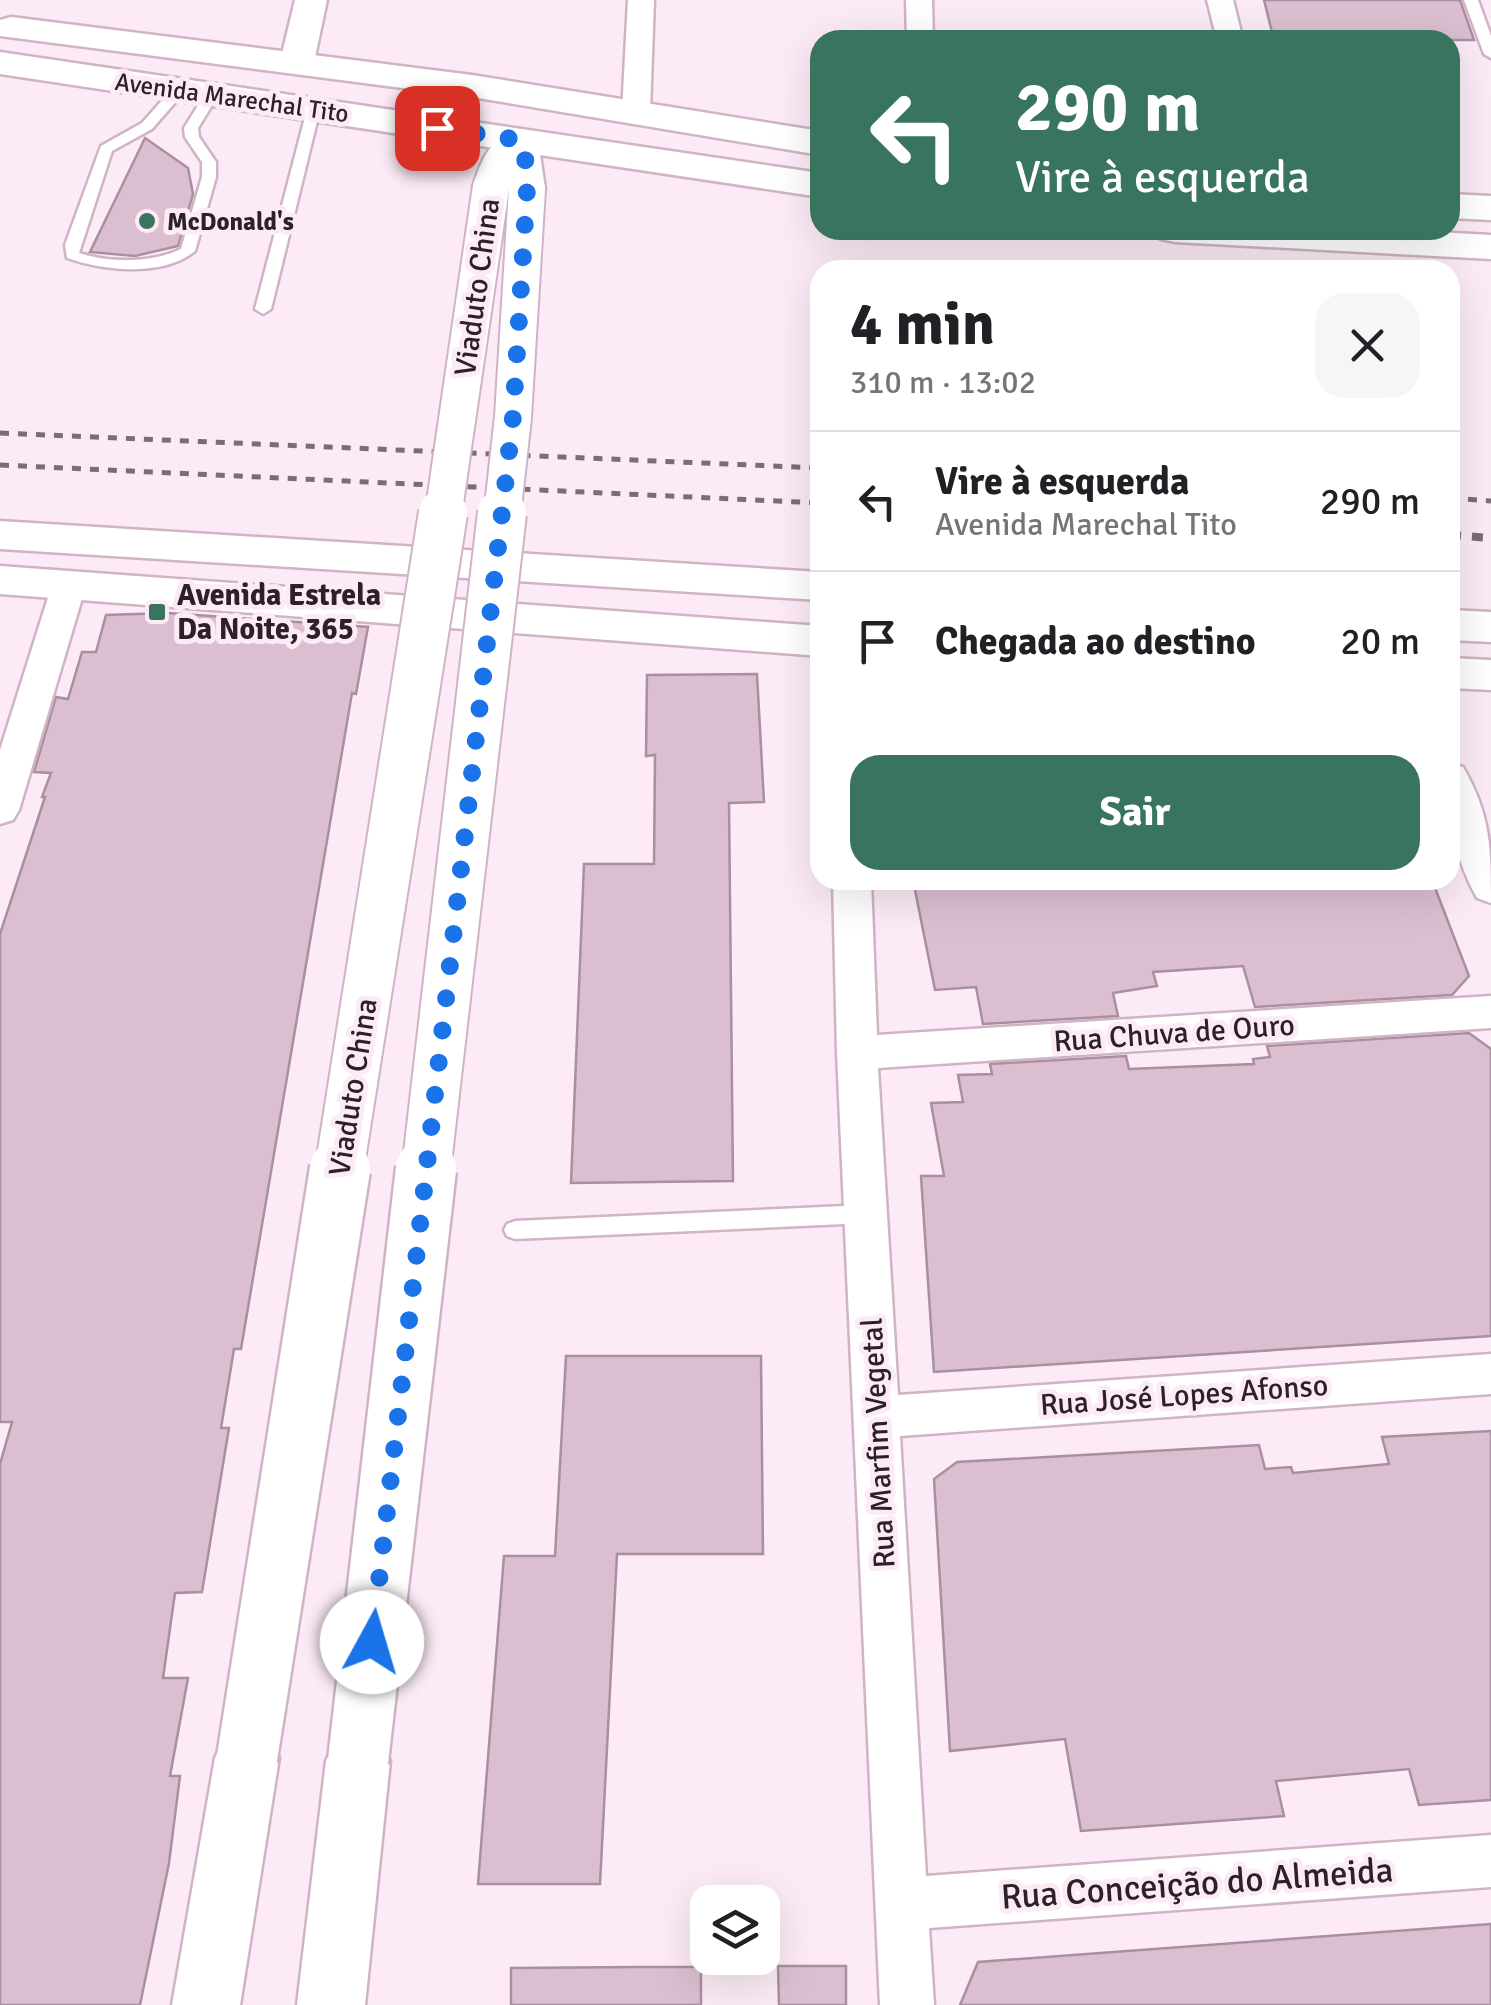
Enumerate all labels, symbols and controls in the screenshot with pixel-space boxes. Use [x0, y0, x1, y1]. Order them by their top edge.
text: 290 m [1015, 64, 1200, 150]
street label: Avenida Marechal Tito [113, 66, 351, 129]
icon: left [850, 70, 980, 200]
pin [395, 86, 480, 171]
icon: arrive [410, 101, 465, 156]
text: Vire à esquerda [1015, 150, 1310, 205]
street label: Viaduto China [447, 196, 508, 378]
place label: McDonald's [167, 206, 294, 237]
marker: McDonald's [136, 210, 158, 232]
text: 4 min [850, 288, 995, 362]
button: close [1315, 293, 1420, 398]
text: 310 m · 13:02 [850, 363, 1036, 402]
text: Vire à esquerda [935, 458, 1189, 505]
icon: left [850, 474, 905, 529]
text: 290 m [1320, 478, 1420, 525]
text: Avenida Marechal Tito [935, 505, 1237, 544]
place label: Avenida Estrela Da Noite, 365 [177, 577, 381, 648]
marker: Avenida Estrela Da Noite, 365 [146, 601, 168, 623]
icon: arrive [850, 614, 905, 669]
text: Chegada ao destino [935, 618, 1256, 665]
text: 20 m [1340, 618, 1420, 665]
button: Sair [850, 755, 1420, 870]
street label: Viaduto China [321, 996, 386, 1179]
street label: Rua Chuva de Ouro [1052, 1007, 1296, 1060]
street label: Rua Marfim Vegetal [853, 1317, 904, 1569]
street label: Rua José Lopes Afonso [1039, 1367, 1329, 1424]
position arrow [320, 1590, 424, 1694]
street label: Rua Conceição do Almeida [999, 1848, 1395, 1919]
map controls [690, 1885, 780, 1975]
button: layers [690, 1885, 780, 1975]

